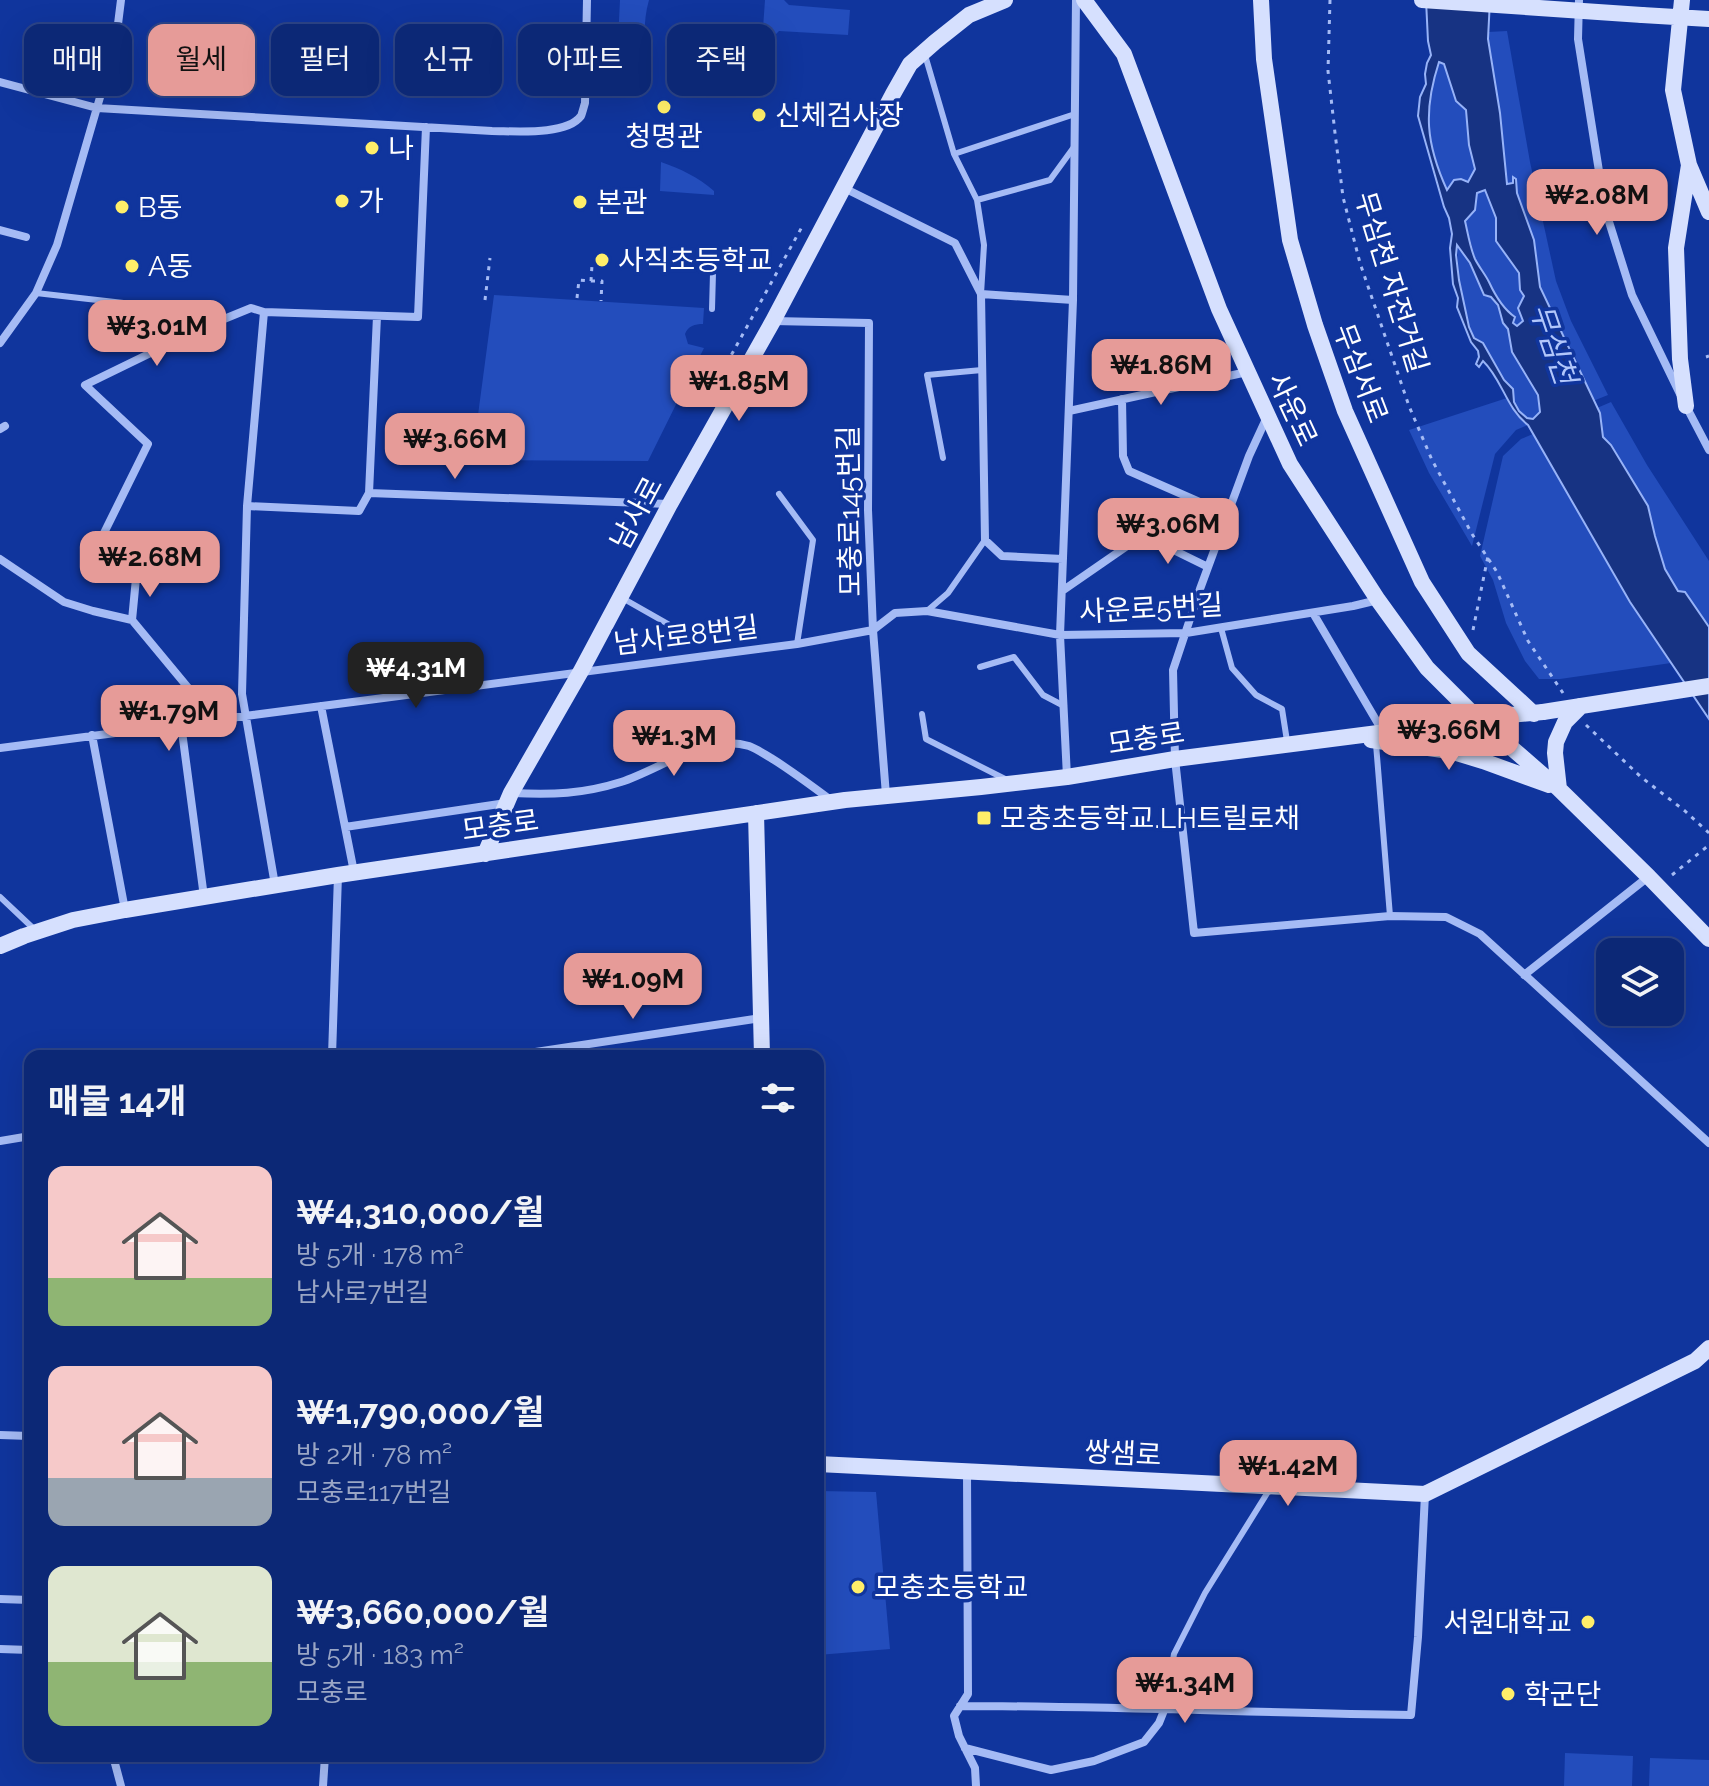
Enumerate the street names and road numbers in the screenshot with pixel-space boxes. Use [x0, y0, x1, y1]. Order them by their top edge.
street label: 무심천 자전거길 [1348, 188, 1435, 377]
street label: 무심서로 [1327, 319, 1394, 427]
street label: 사운로 [1261, 367, 1324, 451]
street label: 모충로145번길 [832, 425, 867, 597]
street label: 남사로 [604, 471, 669, 555]
street label: 사운로5번길 [1078, 588, 1224, 629]
street label: 남사로8번길 [612, 610, 760, 661]
street label: 모충로 [1105, 716, 1187, 761]
street label: 모충로 [460, 804, 541, 847]
street label: 쌍샘로 [1084, 1435, 1162, 1472]

